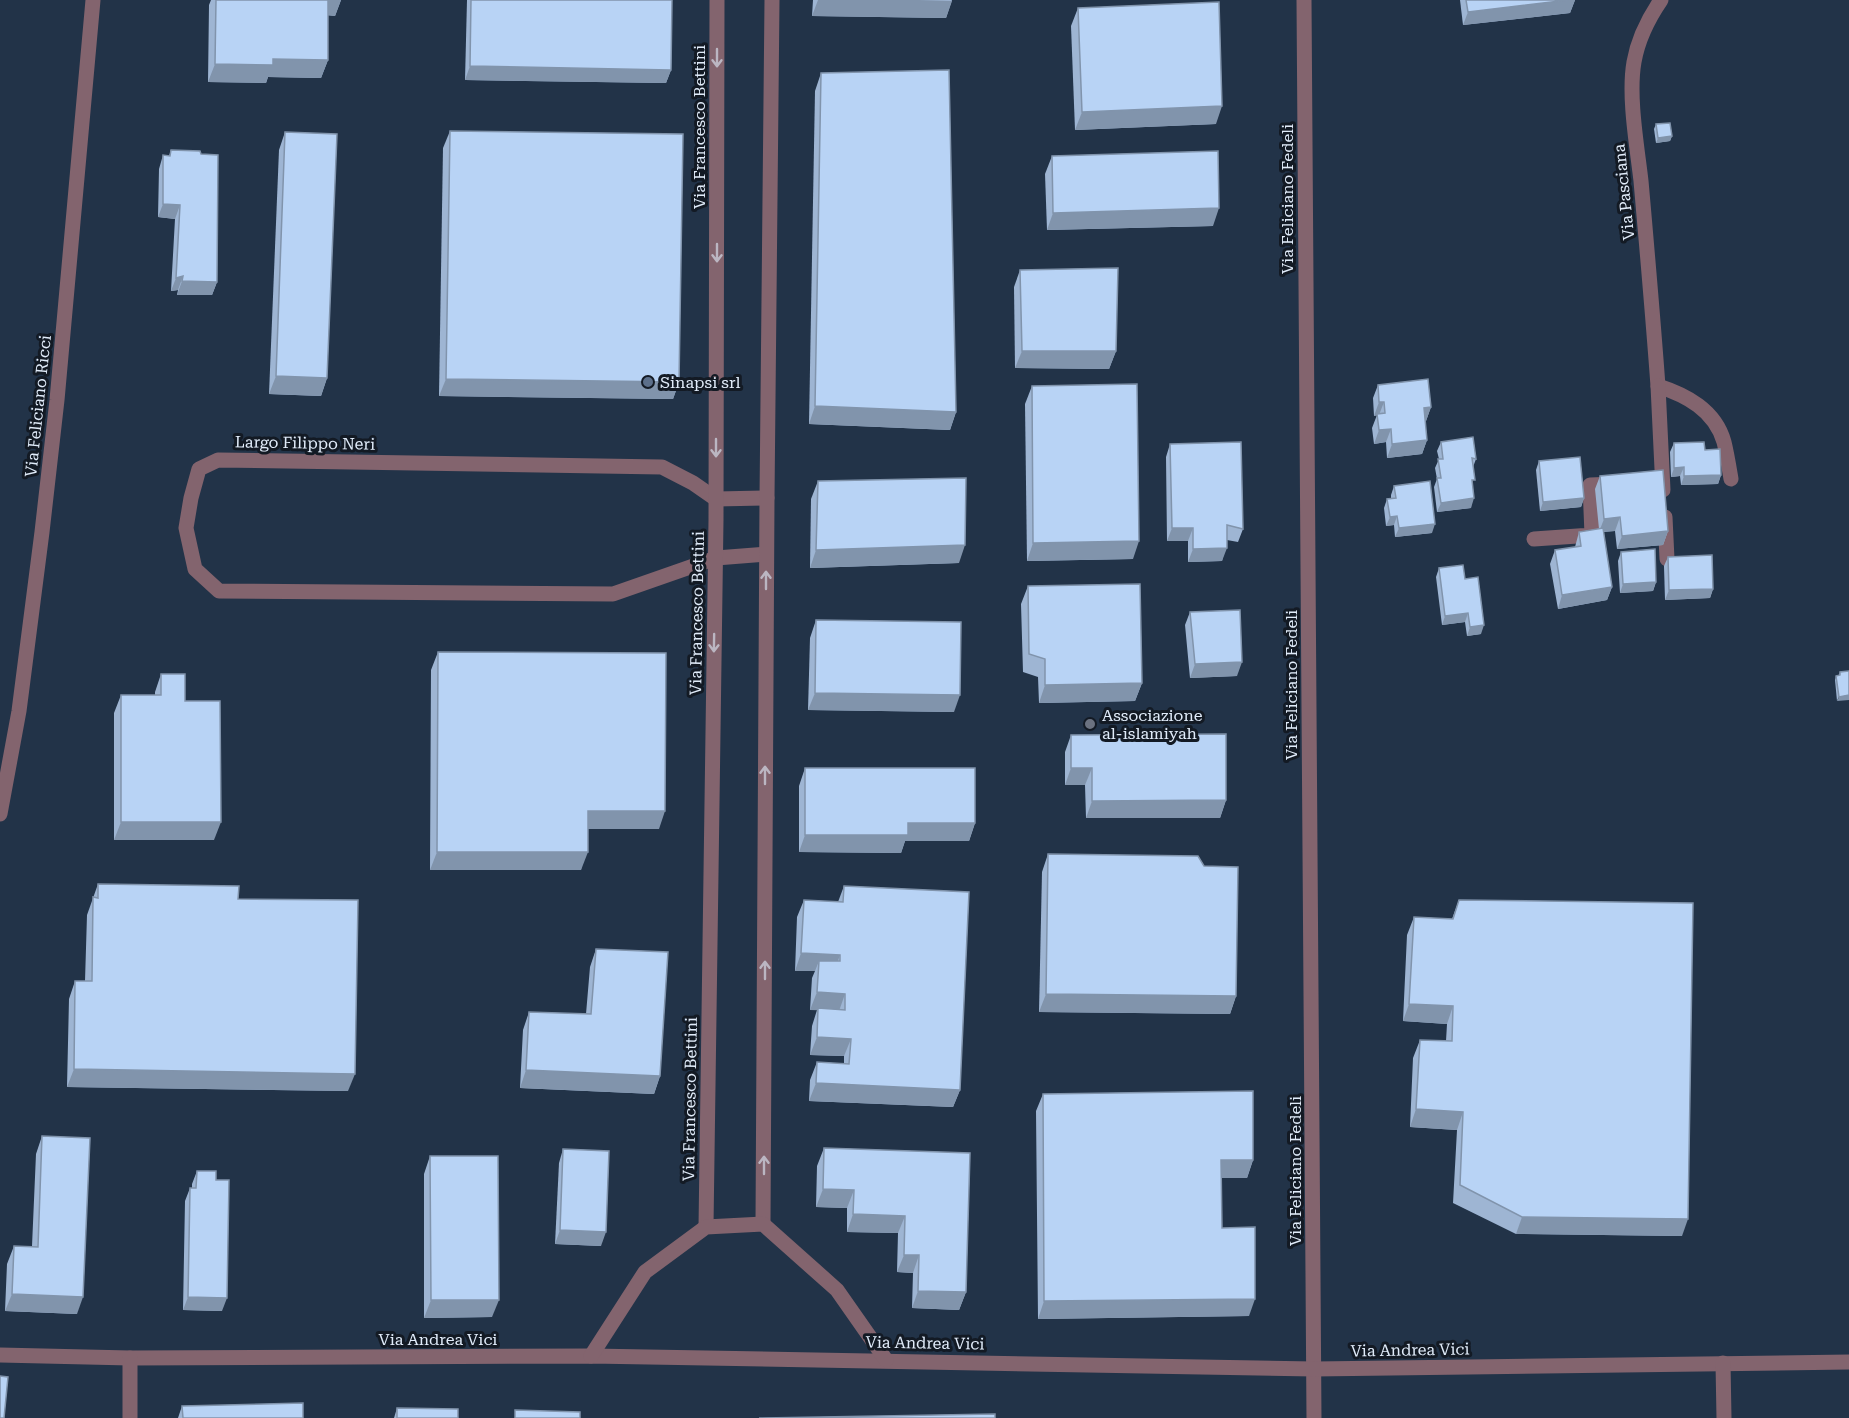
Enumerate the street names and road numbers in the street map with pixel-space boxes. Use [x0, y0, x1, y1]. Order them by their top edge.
street label: Via Francesco Bettini [690, 45, 709, 209]
street label: Via Feliciano Fedeli [1278, 124, 1297, 274]
street label: Via Pasciana [1609, 143, 1639, 241]
street label: Via Feliciano Ricci [21, 334, 55, 478]
street label: Largo Filippo Neri [235, 432, 375, 454]
street label: Via Francesco Bettini [686, 531, 708, 695]
street label: Via Feliciano Fedeli [1282, 610, 1301, 760]
street label: Via Francesco Bettini [679, 1017, 701, 1181]
street label: Via Feliciano Fedeli [1286, 1096, 1305, 1246]
street label: Via Andrea Vici [379, 1330, 497, 1349]
street label: Via Andrea Vici [865, 1332, 985, 1354]
street label: Via Andrea Vici [1350, 1339, 1470, 1361]

